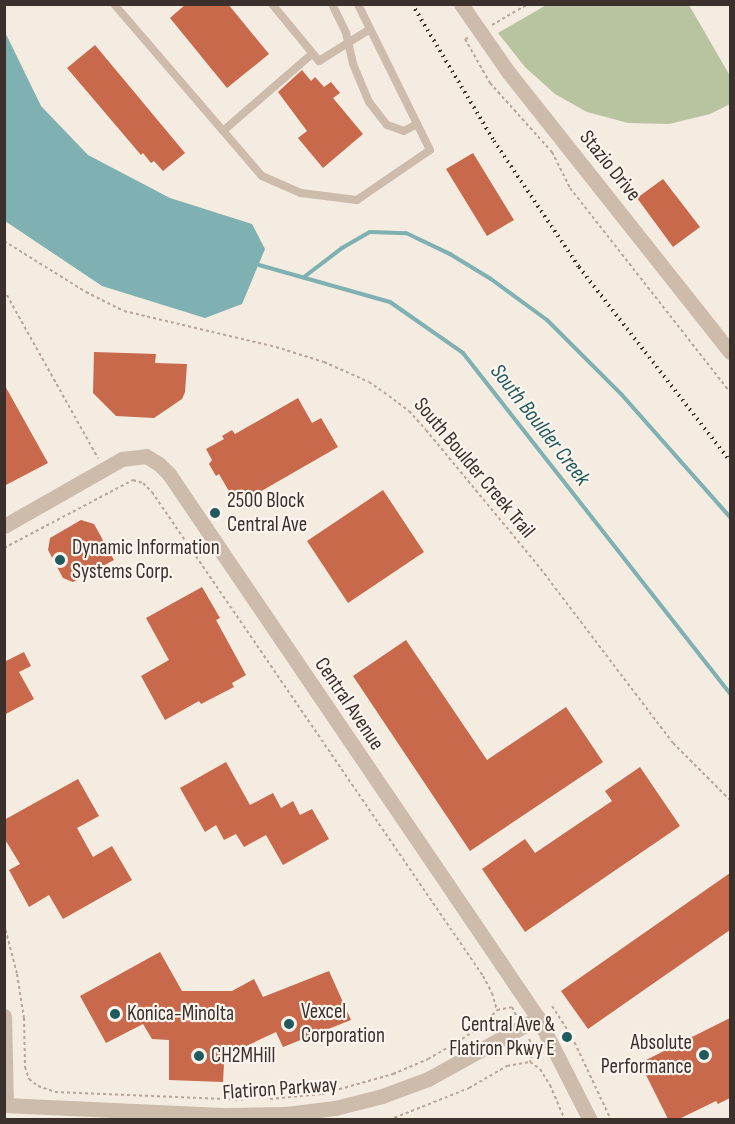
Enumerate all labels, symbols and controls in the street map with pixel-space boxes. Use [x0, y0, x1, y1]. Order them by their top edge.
street label: Stazio Drive [574, 126, 646, 206]
water label: South Boulder Creek [484, 359, 596, 491]
street label: South Boulder Creek Trail [408, 393, 540, 543]
place label: 2500 Block Central Ave [227, 488, 307, 538]
marker: 2500 Block Central Ave [208, 506, 222, 520]
place label: Dynamic Information Systems Corp. [72, 535, 220, 585]
marker: Dynamic Information Systems Corp. [53, 553, 67, 567]
street label: Central Avenue [309, 653, 389, 755]
place label: Vexcel Corporation [301, 999, 385, 1049]
place label: Konica-Minolta [127, 1001, 234, 1027]
marker: Konica-Minolta [108, 1007, 122, 1021]
place label: Central Ave & Flatiron Pkwy E [449, 1012, 555, 1062]
marker: Vexcel Corporation [282, 1017, 296, 1031]
marker: Central Ave & Flatiron Pkwy E [560, 1030, 574, 1044]
place label: Absolute Performance [601, 1030, 692, 1080]
place label: CH2MHill [211, 1043, 275, 1069]
marker: Absolute Performance [697, 1048, 711, 1062]
marker: CH2MHill [192, 1049, 206, 1063]
street label: Flatiron Parkway [222, 1072, 338, 1106]

